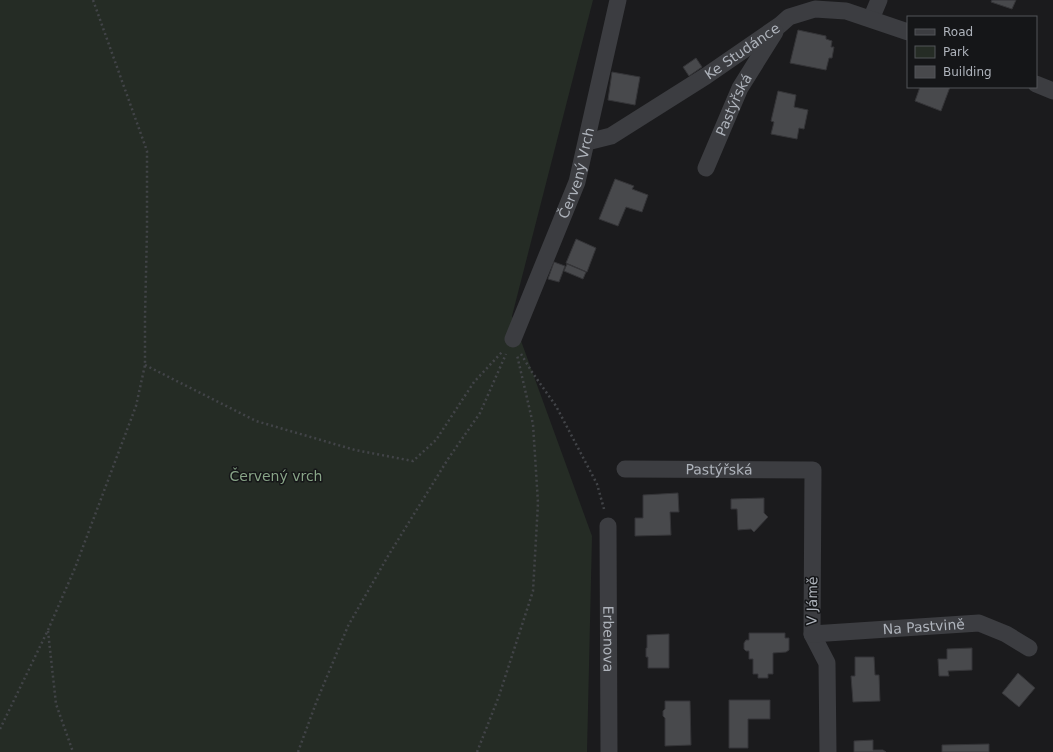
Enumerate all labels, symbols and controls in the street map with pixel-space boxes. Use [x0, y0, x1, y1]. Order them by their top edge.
legend [907, 16, 1037, 88]
street label: Ke Studánce [702, 20, 783, 83]
text: Road [943, 25, 973, 39]
text: Park [943, 45, 969, 59]
text: Building [943, 65, 992, 79]
street label: Pastýřská [713, 71, 755, 138]
street label: Červený Vrch [554, 126, 597, 221]
street label: Pastýřská [685, 461, 753, 478]
park label: Červený vrch [230, 467, 322, 484]
street label: V Jámě [804, 576, 820, 626]
street label: Erbenova [600, 606, 617, 672]
street label: Na Pastvině [882, 616, 965, 637]

